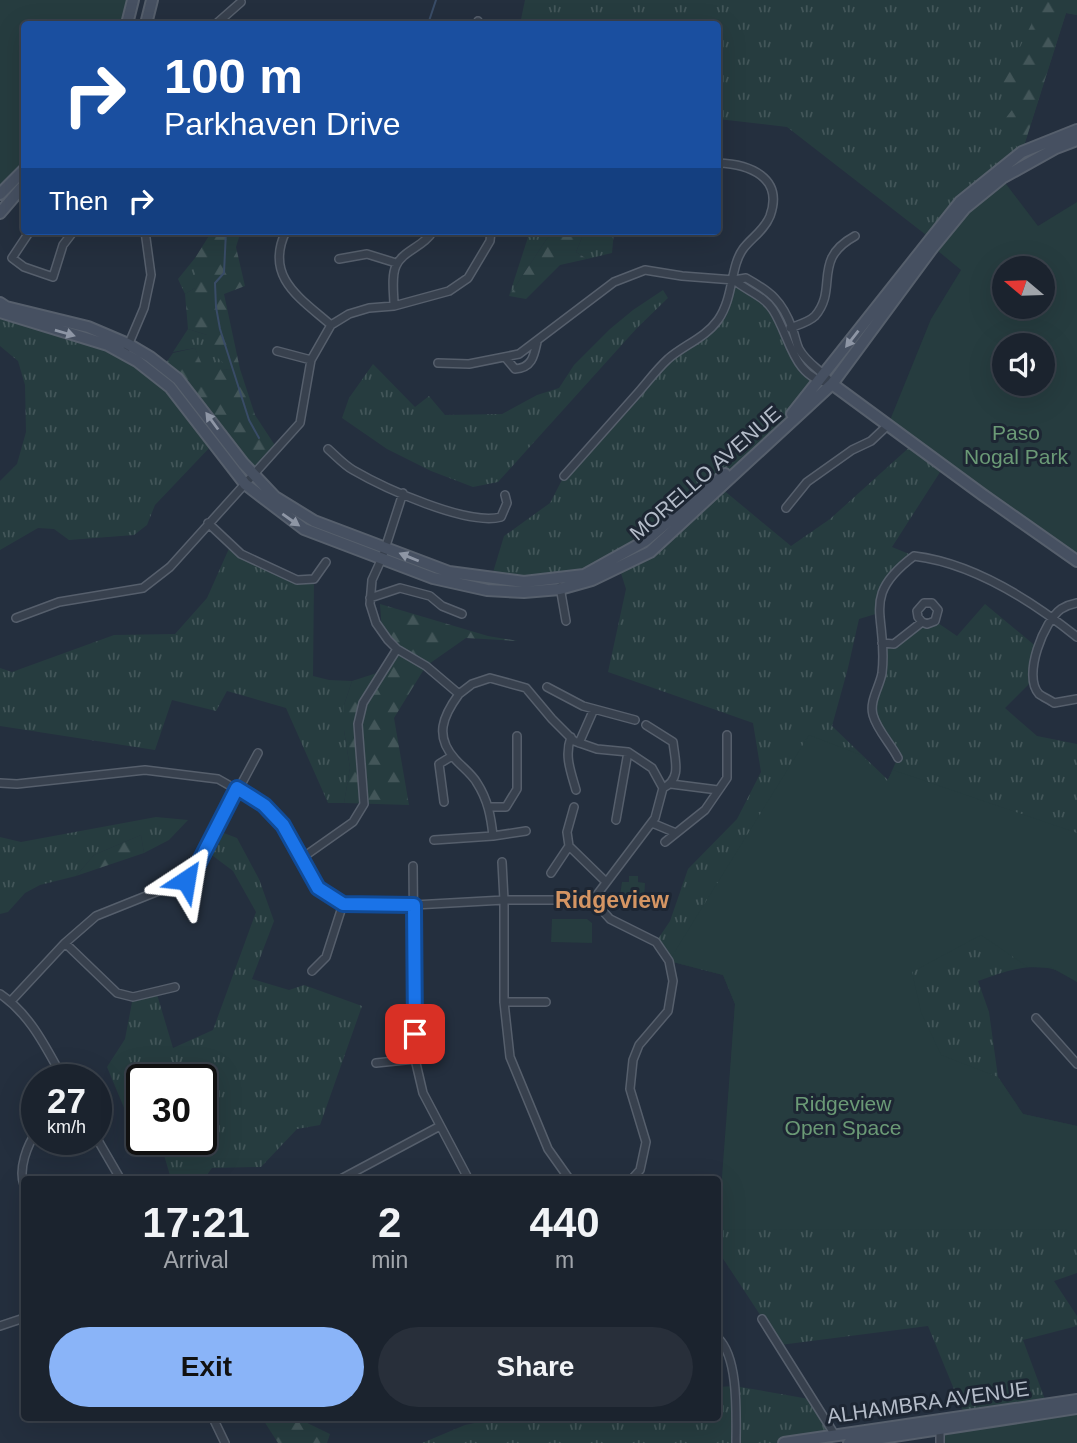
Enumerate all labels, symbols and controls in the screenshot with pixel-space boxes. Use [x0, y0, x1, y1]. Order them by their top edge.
icon: right [49, 49, 140, 140]
text: 100 m [164, 49, 303, 103]
text: Parkhaven Drive [164, 106, 401, 142]
icon: right [122, 182, 160, 220]
text: Then [49, 186, 108, 216]
north arrow [992, 256, 1055, 318]
map controls [992, 256, 1055, 396]
one-way arrow [54, 328, 76, 339]
one-way arrow [844, 329, 859, 347]
button: sound [992, 333, 1055, 396]
street label: MORELLO AVENUE [625, 401, 785, 545]
one-way arrow [205, 412, 219, 430]
park label: Paso Nogal Park [964, 421, 1068, 468]
one-way arrow [282, 513, 300, 527]
one-way arrow [398, 551, 419, 562]
position arrow [149, 843, 223, 917]
district label: Ridgeview [555, 887, 669, 913]
pin [385, 1004, 445, 1064]
icon: arrive [396, 1015, 434, 1053]
speed limit sign: 30 [126, 1064, 217, 1155]
text: 27 [47, 1081, 86, 1120]
park label: Ridgeview Open Space [785, 1092, 901, 1139]
text: km/h [47, 1117, 86, 1137]
text: 17:21 [142, 1199, 250, 1246]
text: 2 [378, 1199, 401, 1246]
text: 440 [530, 1199, 600, 1246]
text: Arrival [163, 1247, 229, 1273]
text: min [371, 1247, 408, 1273]
text: m [555, 1247, 574, 1273]
button: Exit [49, 1327, 364, 1407]
button: Share [378, 1327, 693, 1407]
street label: ALHAMBRA AVENUE [825, 1376, 1031, 1428]

